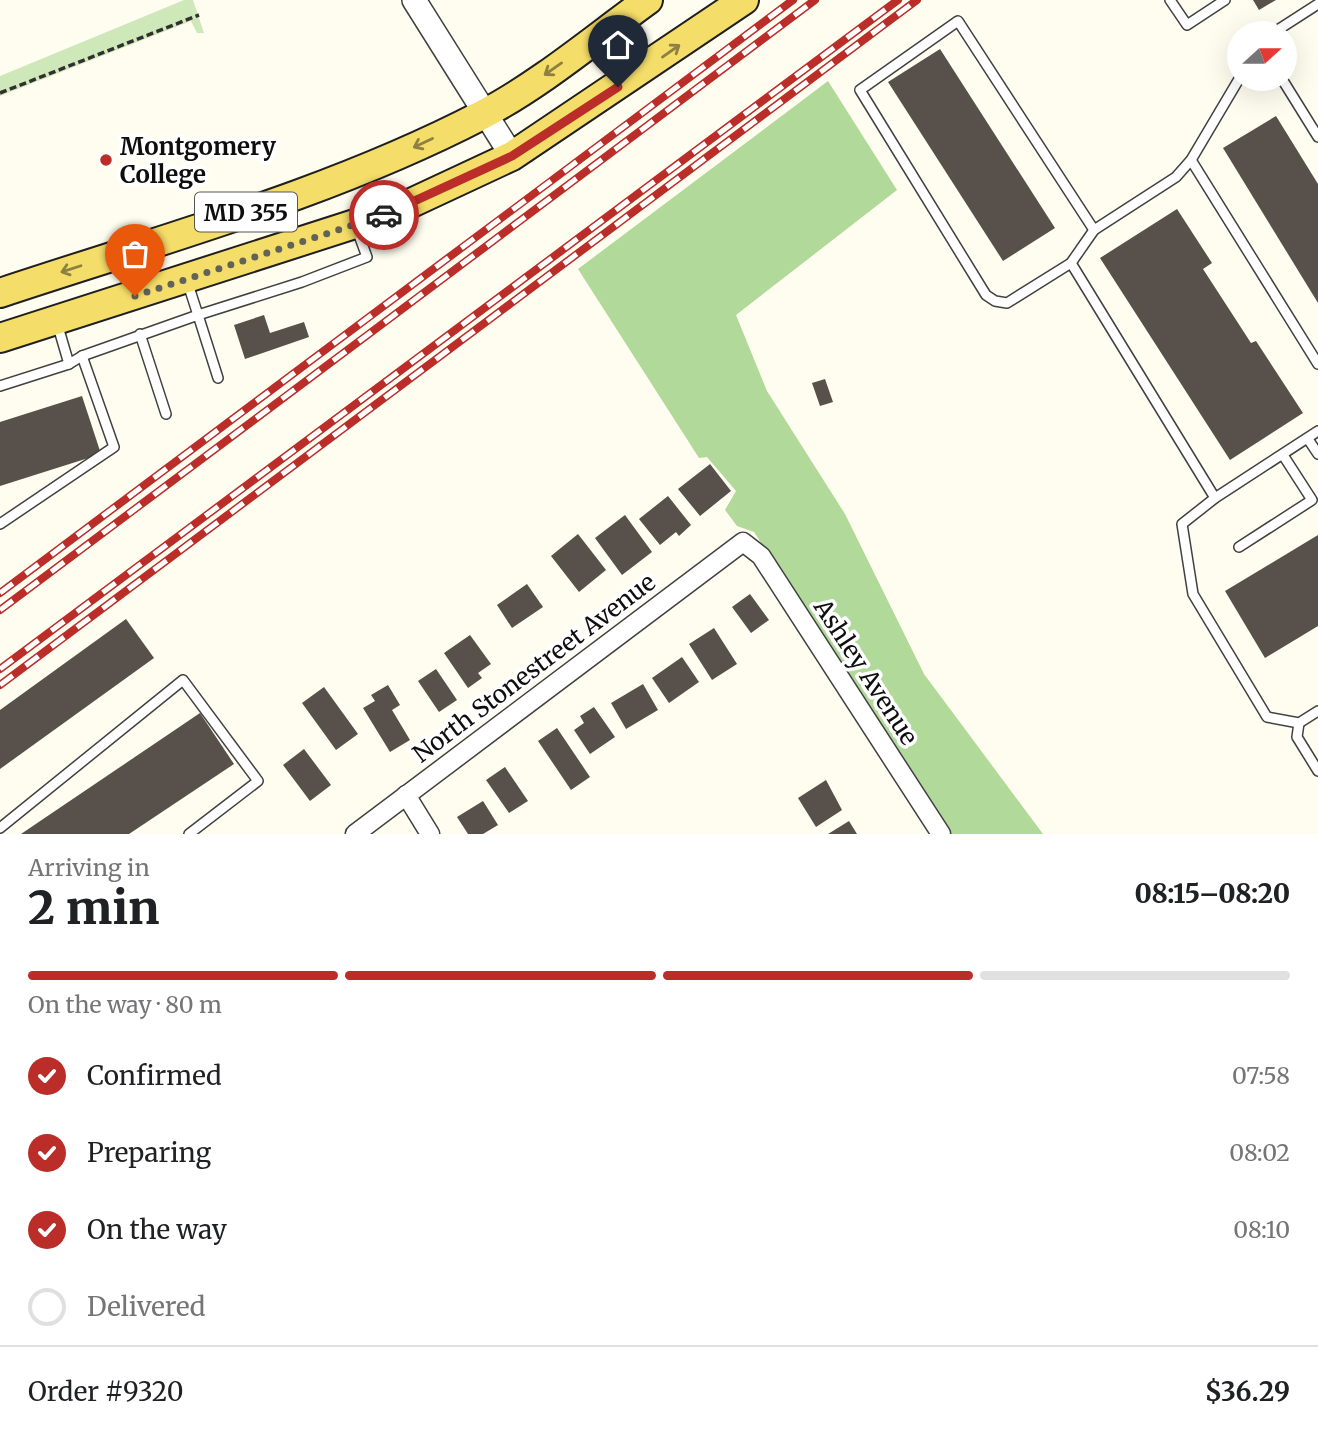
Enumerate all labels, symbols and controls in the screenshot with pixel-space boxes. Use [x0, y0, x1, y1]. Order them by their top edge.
pin [588, 15, 648, 87]
north arrow [1227, 21, 1297, 91]
map controls [1227, 21, 1297, 91]
icon: home [599, 26, 637, 64]
one-way arrow [661, 43, 680, 58]
one-way arrow [544, 62, 563, 76]
place label: Montgomery College [120, 131, 277, 190]
one-way arrow [413, 137, 435, 150]
marker: Montgomery College [98, 152, 114, 168]
courier [349, 180, 419, 250]
road number: MD 355 [195, 192, 297, 232]
icon: car [365, 196, 403, 234]
pin [105, 224, 165, 296]
icon: bag [116, 235, 154, 273]
one-way arrow [61, 264, 83, 277]
street label: North Stonestreet Avenue [407, 567, 661, 769]
street label: Ashley Avenue [807, 592, 925, 751]
text: Arriving in [28, 853, 150, 882]
text: 08:15–08:20 [1134, 877, 1290, 910]
text: 2 min [28, 879, 160, 937]
text: On the way · 80 m [28, 990, 222, 1019]
icon: check [28, 1057, 66, 1095]
text: Confirmed [87, 1059, 222, 1092]
text: 07:58 [1232, 1061, 1290, 1090]
icon: check [28, 1134, 66, 1172]
text: Preparing [87, 1136, 211, 1169]
text: 08:02 [1229, 1138, 1290, 1167]
icon: check [28, 1211, 66, 1249]
text: On the way [87, 1213, 227, 1246]
text: 08:10 [1233, 1215, 1290, 1244]
text: Delivered [87, 1290, 206, 1323]
text: Order #9320 [28, 1375, 184, 1408]
text: $36.29 [1205, 1375, 1290, 1408]

